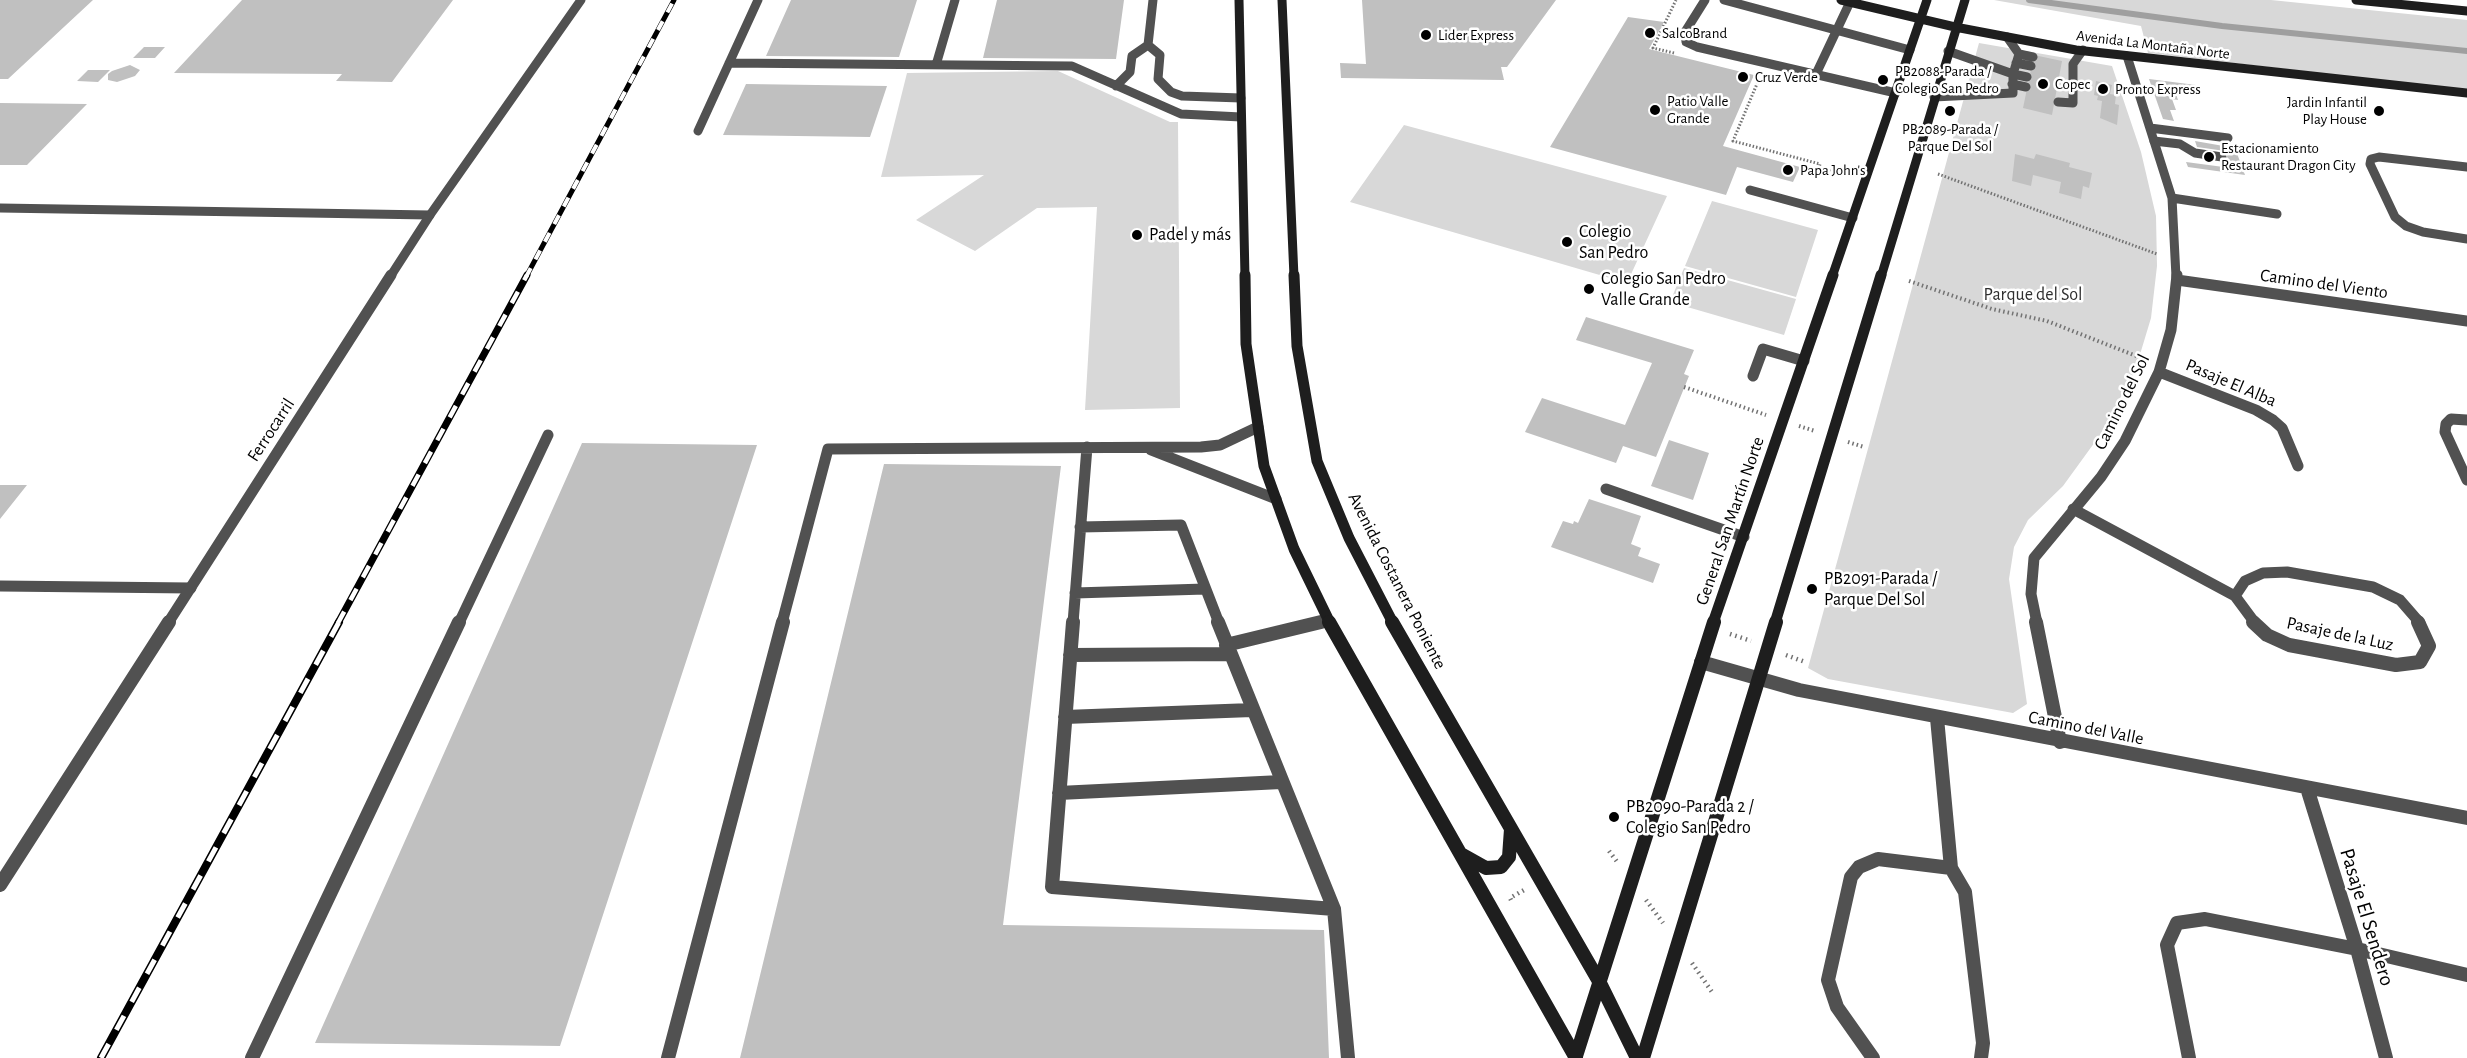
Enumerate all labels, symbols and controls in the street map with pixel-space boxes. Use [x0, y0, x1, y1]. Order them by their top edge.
place label: SalcoBrand [1662, 24, 1727, 42]
place label: Lider Express [1438, 26, 1514, 44]
marker: SalcoBrand [1643, 26, 1657, 40]
street label: Avenida La Montaña Norte [2075, 27, 2231, 63]
marker: Lider Express [1419, 28, 1433, 42]
place label: PB2088-Parada / Colegio San Pedro [1895, 62, 1999, 97]
place label: Cruz Verde [1755, 68, 1818, 86]
marker: Cruz Verde [1736, 70, 1750, 84]
marker: PB2088-Parada / Colegio San Pedro [1876, 73, 1890, 87]
place label: Copec [2055, 75, 2090, 93]
marker: Copec [2036, 77, 2050, 91]
place label: Pronto Express [2115, 80, 2201, 98]
marker: Pronto Express [2096, 82, 2110, 96]
place label: Patio Valle Grande [1667, 92, 1728, 127]
place label: Jardin Infantil Play House [2287, 93, 2367, 128]
marker: Patio Valle Grande [1648, 103, 1662, 117]
marker: PB2089-Parada / Parque Del Sol [1943, 104, 1957, 118]
marker: Jardin Infantil Play House [2372, 104, 2386, 118]
place label: PB2089-Parada / Parque Del Sol [1902, 120, 1998, 155]
place label: Estacionamiento Restaurant Dragon City [2221, 139, 2356, 174]
marker: Estacionamiento Restaurant Dragon City [2202, 150, 2216, 164]
place label: Papa John's [1800, 161, 1866, 179]
marker: Papa John's [1781, 163, 1795, 177]
place label: Colegio San Pedro [1579, 221, 1648, 264]
place label: Padel y más [1149, 224, 1231, 246]
marker: Padel y más [1130, 228, 1144, 242]
marker: Colegio San Pedro [1560, 235, 1574, 249]
street label: Camino del Viento [2259, 264, 2389, 304]
place label: Colegio San Pedro Valle Grande [1601, 268, 1726, 310]
marker: Colegio San Pedro Valle Grande [1582, 282, 1596, 296]
park label: Parque del Sol [1984, 284, 2082, 306]
street label: Camino del Sol [2090, 351, 2154, 453]
street label: Pasaje El Alba [2182, 354, 2280, 412]
street label: Ferrocarril [243, 394, 299, 466]
street label: General San Martín Norte [1691, 434, 1769, 608]
street label: Avenida Costanera Poniente [1343, 489, 1451, 673]
place label: PB2091-Parada / Parque Del Sol [1824, 568, 1937, 610]
marker: PB2091-Parada / Parque Del Sol [1805, 582, 1819, 596]
street label: Pasaje de la Luz [2285, 612, 2395, 656]
street label: Camino del Valle [2026, 706, 2146, 750]
place label: PB2090-Parada 2 / Colegio San Pedro [1626, 796, 1754, 838]
marker: PB2090-Parada 2 / Colegio San Pedro [1607, 810, 1621, 824]
street label: Pasaje El Sendero [2334, 845, 2400, 989]

